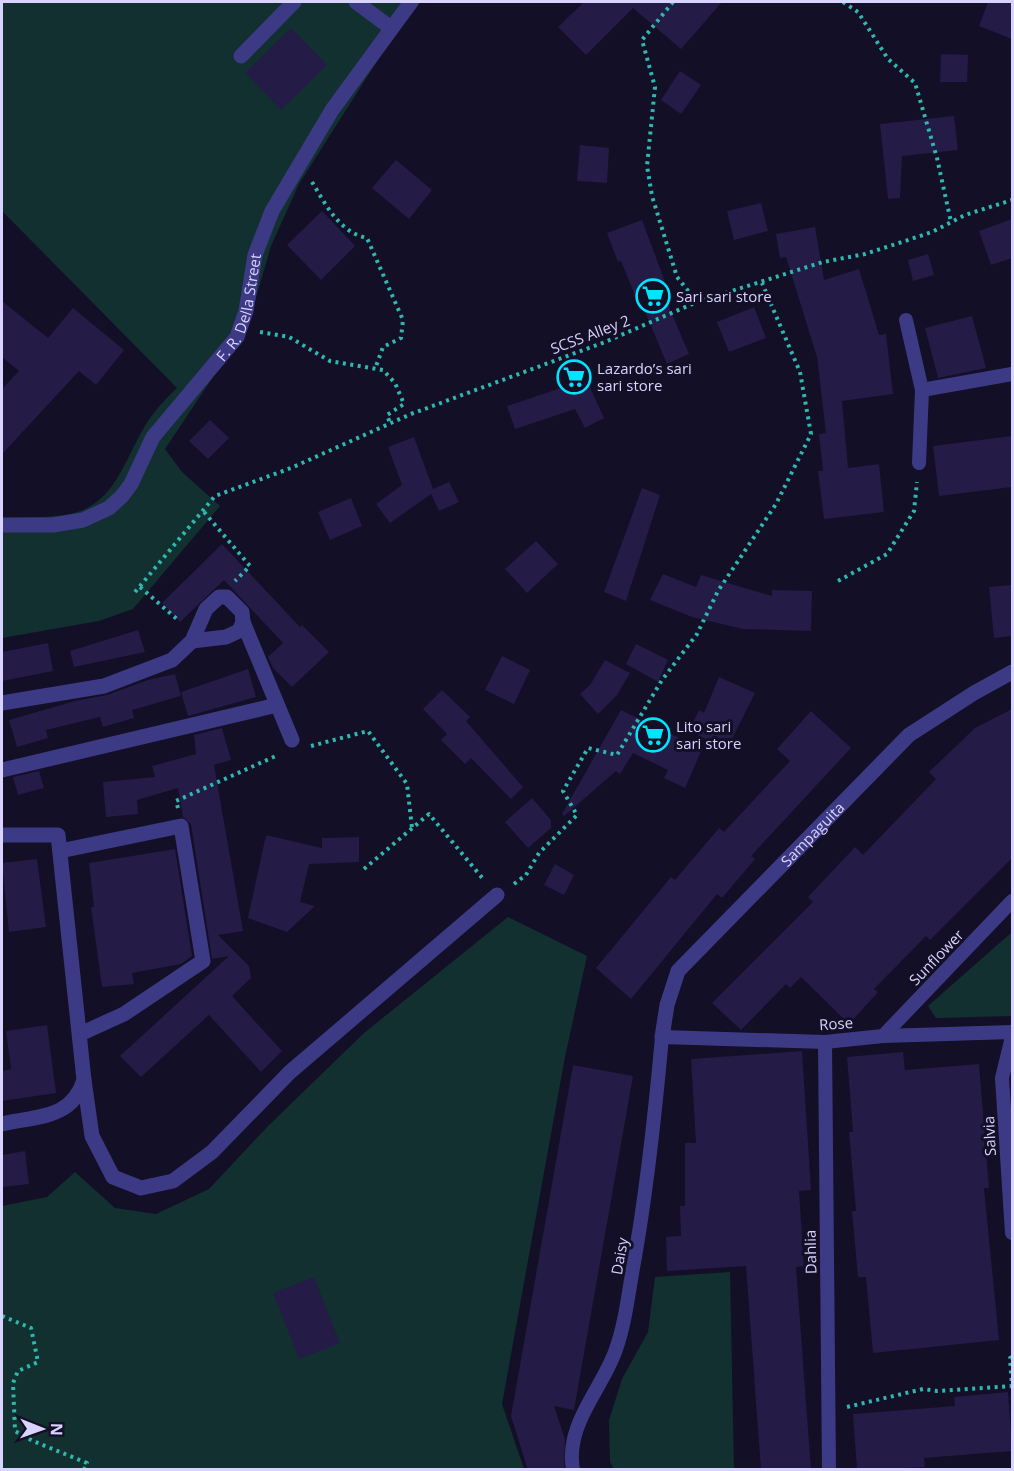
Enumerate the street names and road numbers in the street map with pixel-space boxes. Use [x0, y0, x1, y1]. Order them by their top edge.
street label: F. R. Della Street [211, 252, 265, 365]
street label: SCSS Alley 2 [547, 310, 633, 358]
street label: Sampaguita [776, 797, 848, 870]
street label: Sunflower [904, 925, 968, 989]
street label: Rose [818, 1012, 854, 1034]
street label: Salvia [978, 1116, 1000, 1156]
street label: Dahlia [800, 1230, 820, 1274]
street label: Daisy [606, 1235, 632, 1276]

